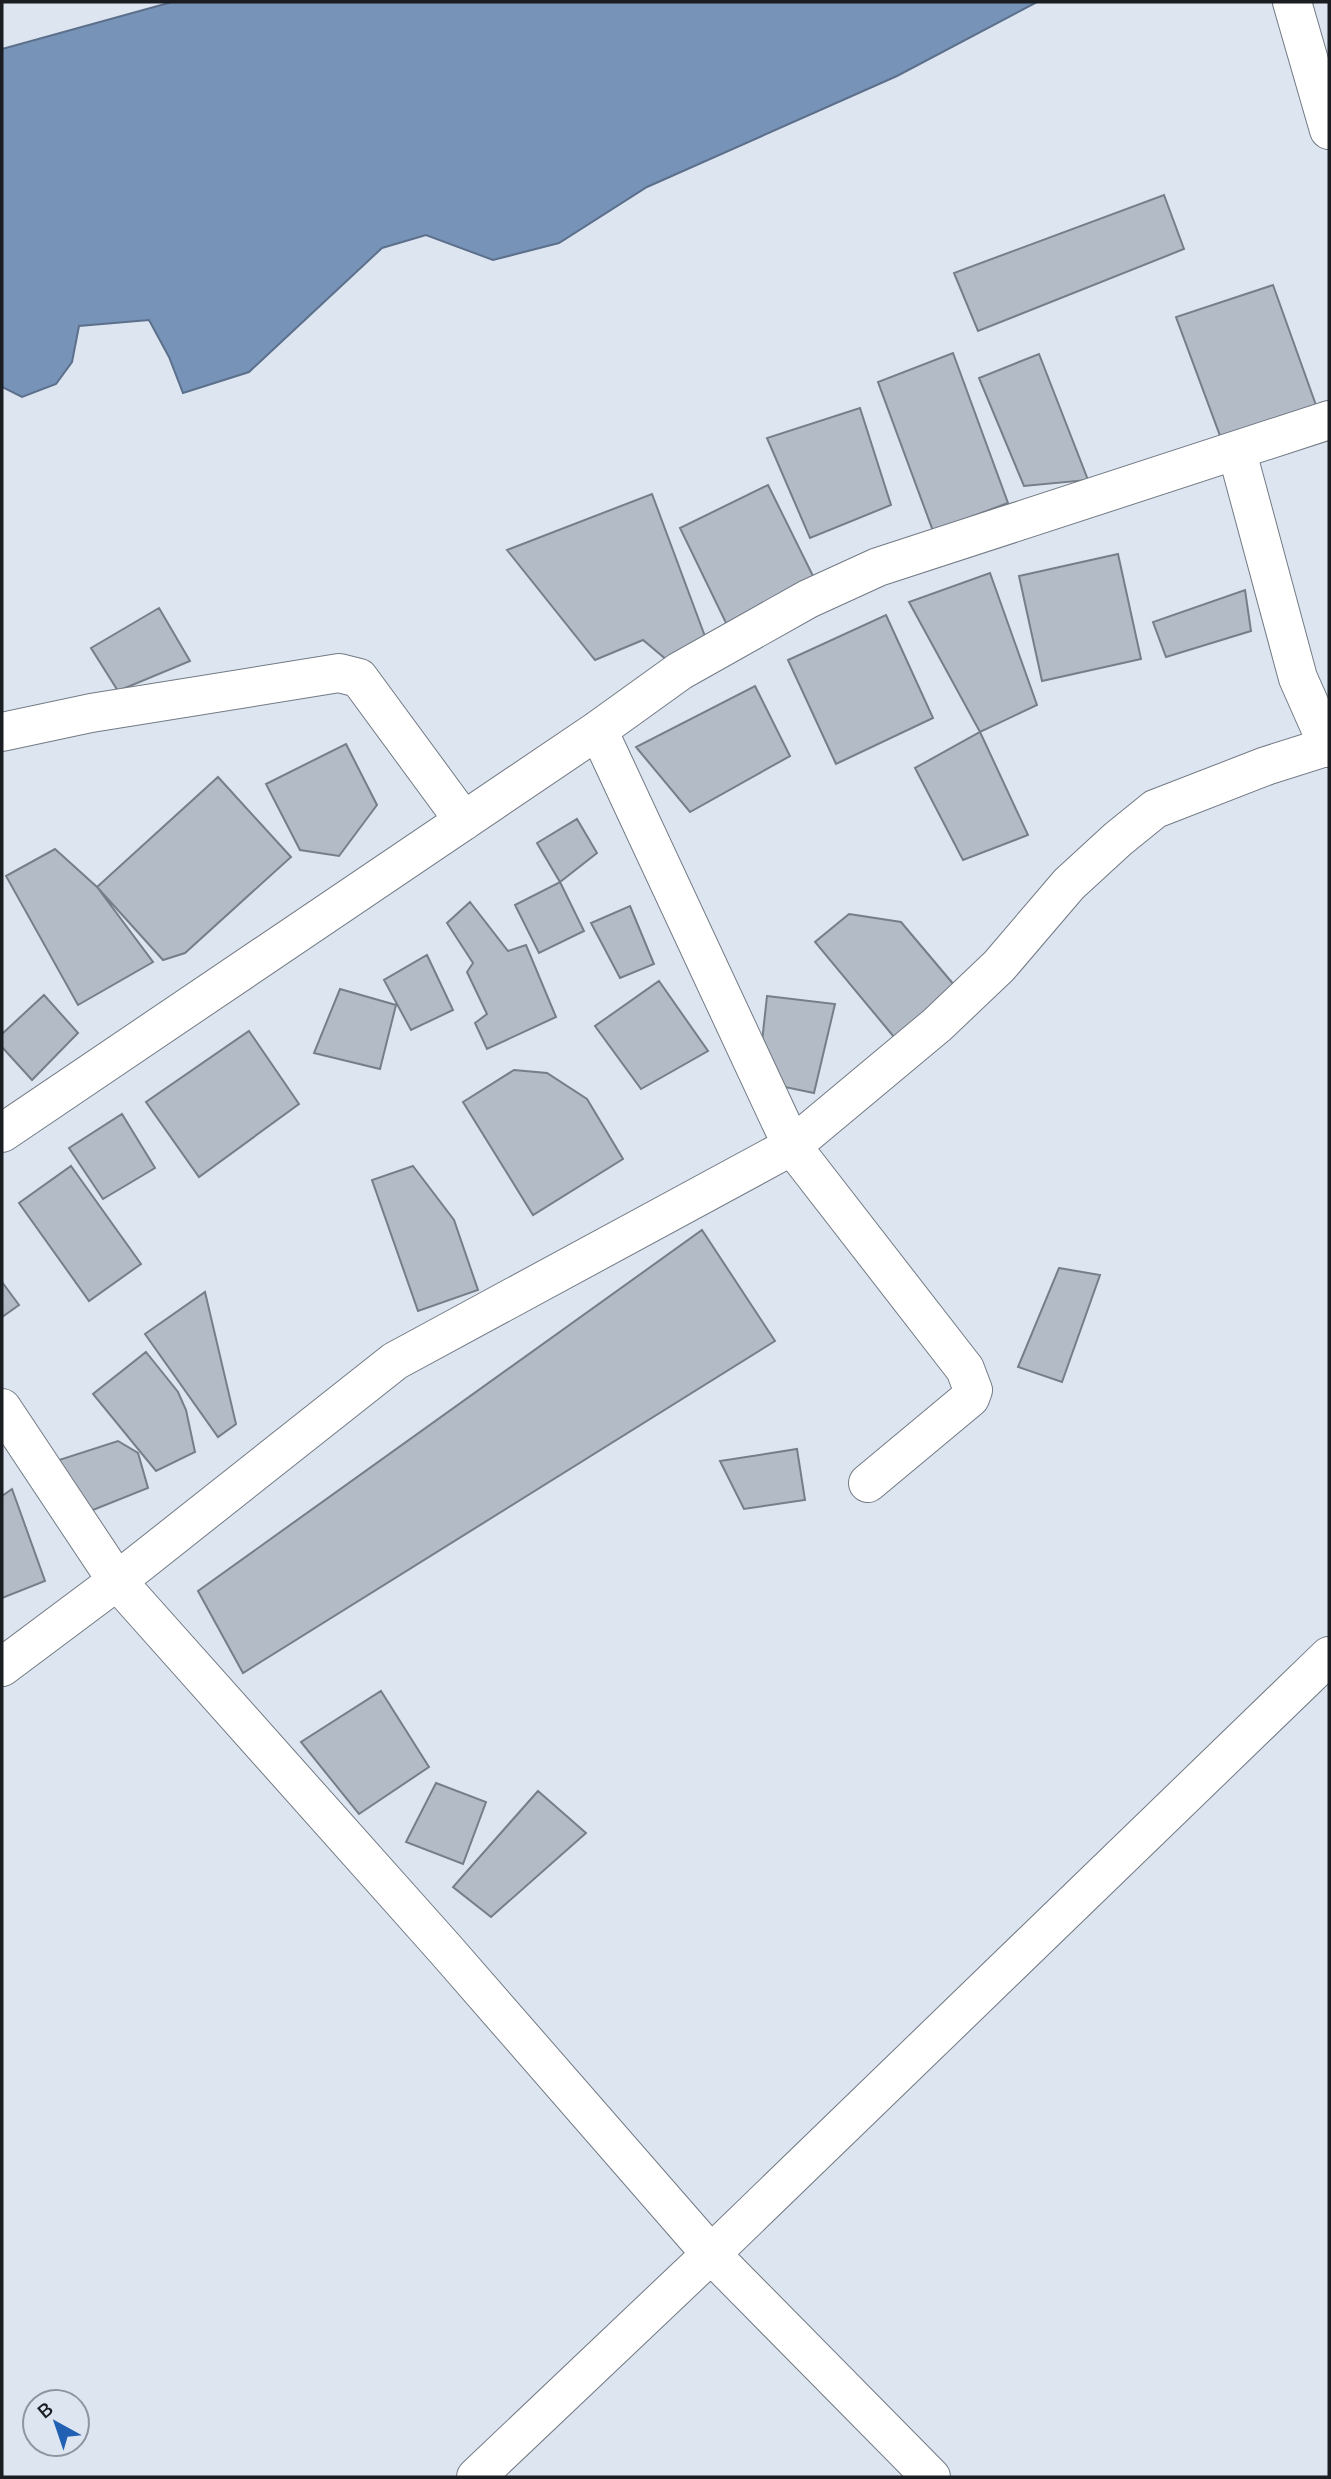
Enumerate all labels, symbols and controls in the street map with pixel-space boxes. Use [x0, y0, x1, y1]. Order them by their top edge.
north arrow [21, 2388, 91, 2458]
text: B [32, 2397, 59, 2425]

